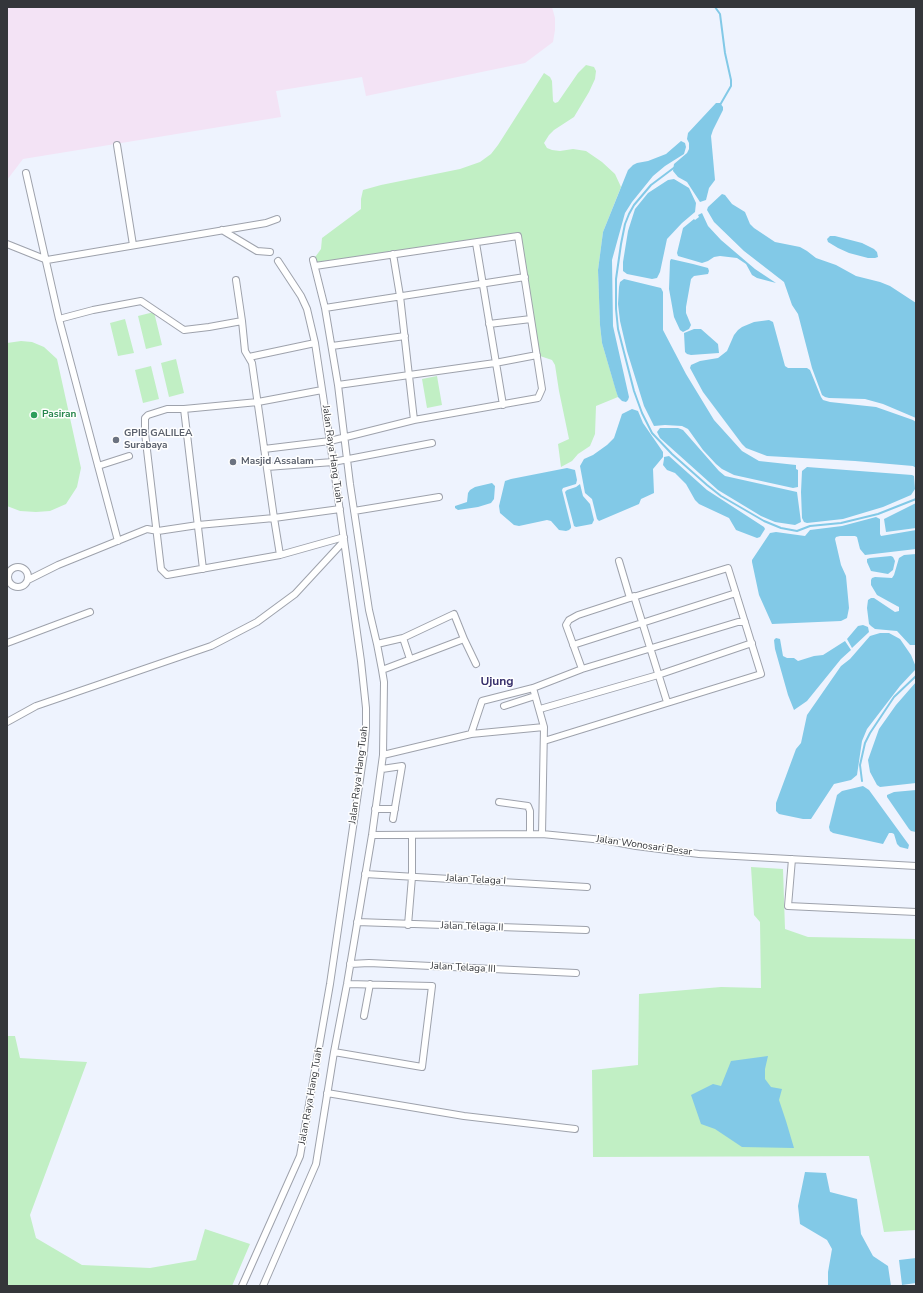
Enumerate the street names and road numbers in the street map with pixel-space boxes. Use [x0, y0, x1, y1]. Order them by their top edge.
street label: Jalan Raya Hang Tuah [319, 404, 345, 504]
street label: Jalan Raya Hang Tuah [347, 725, 371, 825]
street label: Jalan Wonosari Besar [595, 833, 693, 859]
street label: Jalan Telaga I [446, 872, 506, 888]
street label: Jalan Telaga II [440, 920, 504, 934]
street label: Jalan Telaga III [430, 960, 496, 976]
street label: Jalan Raya Hang Tuah [297, 1046, 325, 1146]

